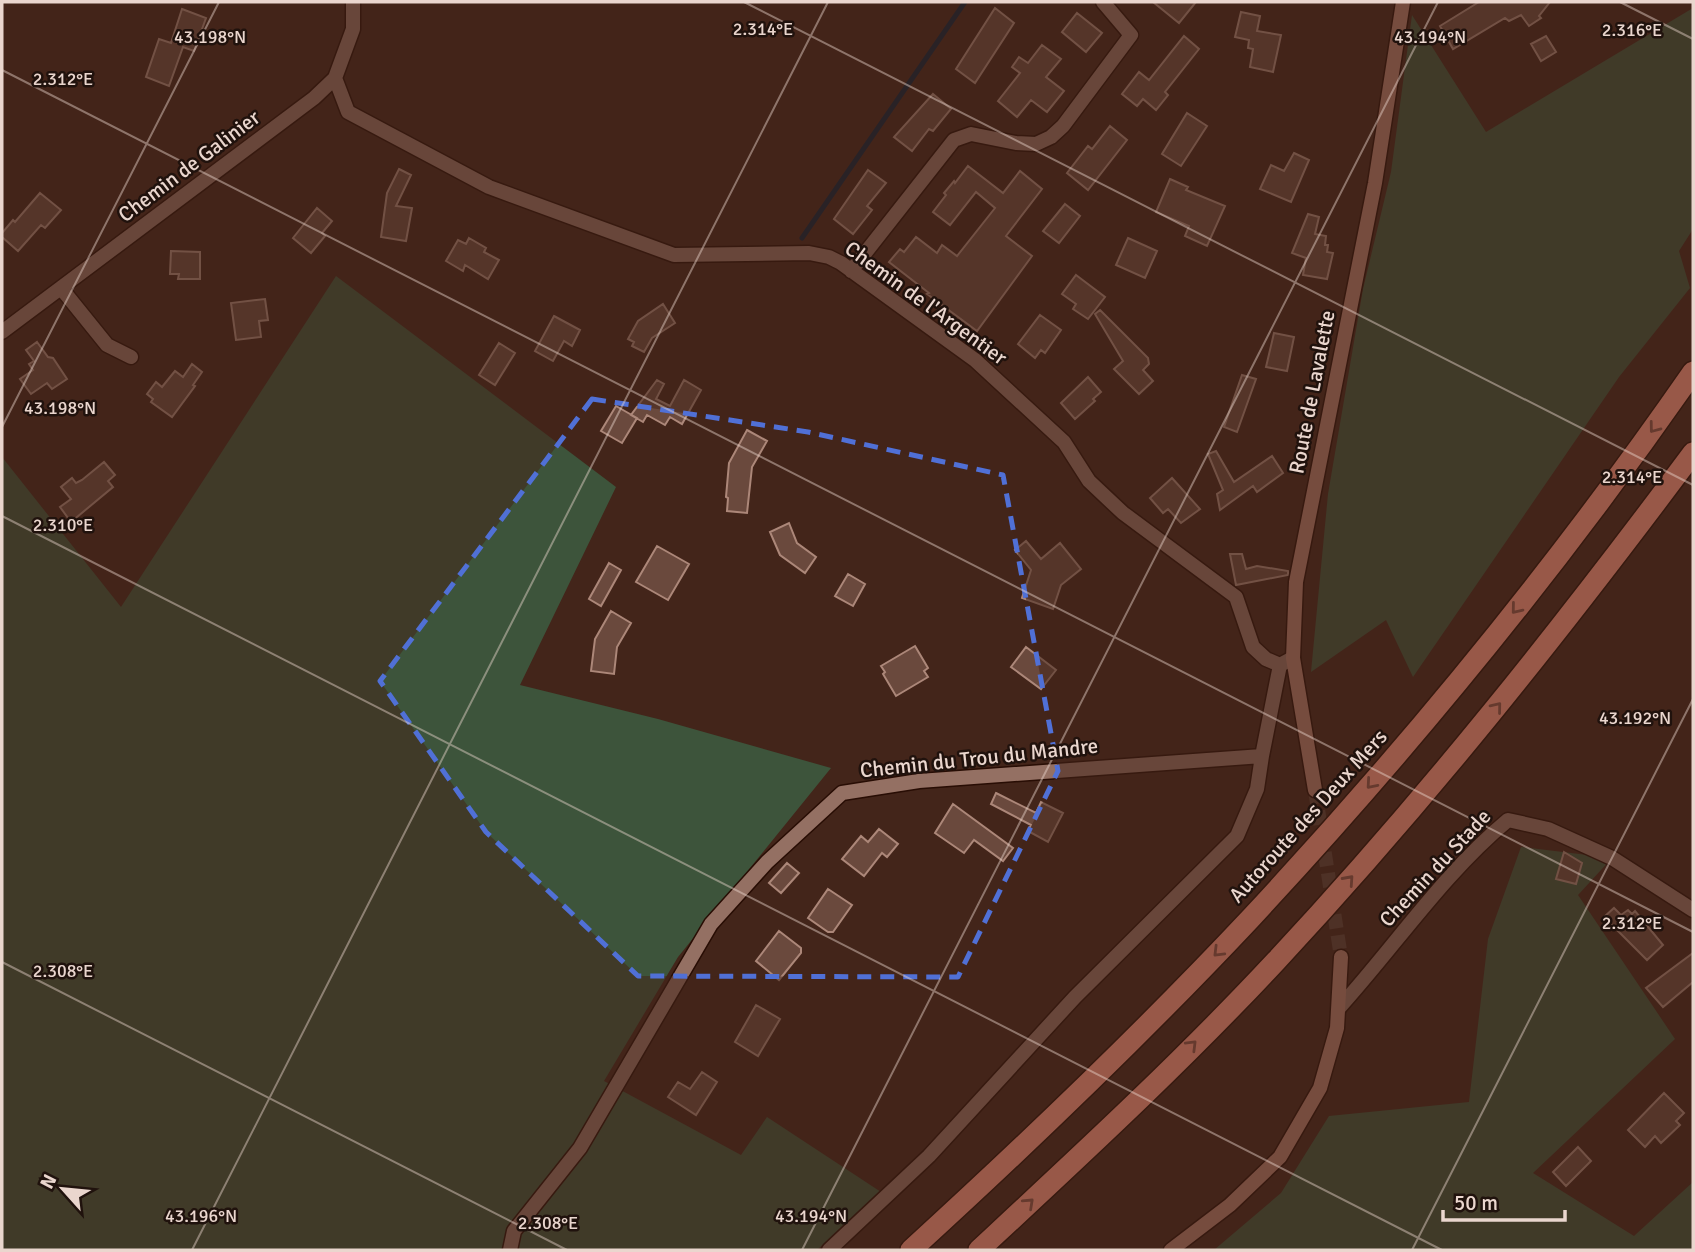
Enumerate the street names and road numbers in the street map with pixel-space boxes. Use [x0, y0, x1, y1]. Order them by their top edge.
street label: Chemin de Galinier [113, 104, 265, 228]
street label: Chemin de l'Argentier [840, 235, 1012, 371]
street label: Route de Lavalette [1283, 308, 1341, 476]
street label: Autoroute des Deux Mers [1223, 724, 1393, 908]
street label: Chemin du Trou du Mandre [859, 733, 1099, 783]
street label: Chemin du Stade [1374, 804, 1496, 932]

